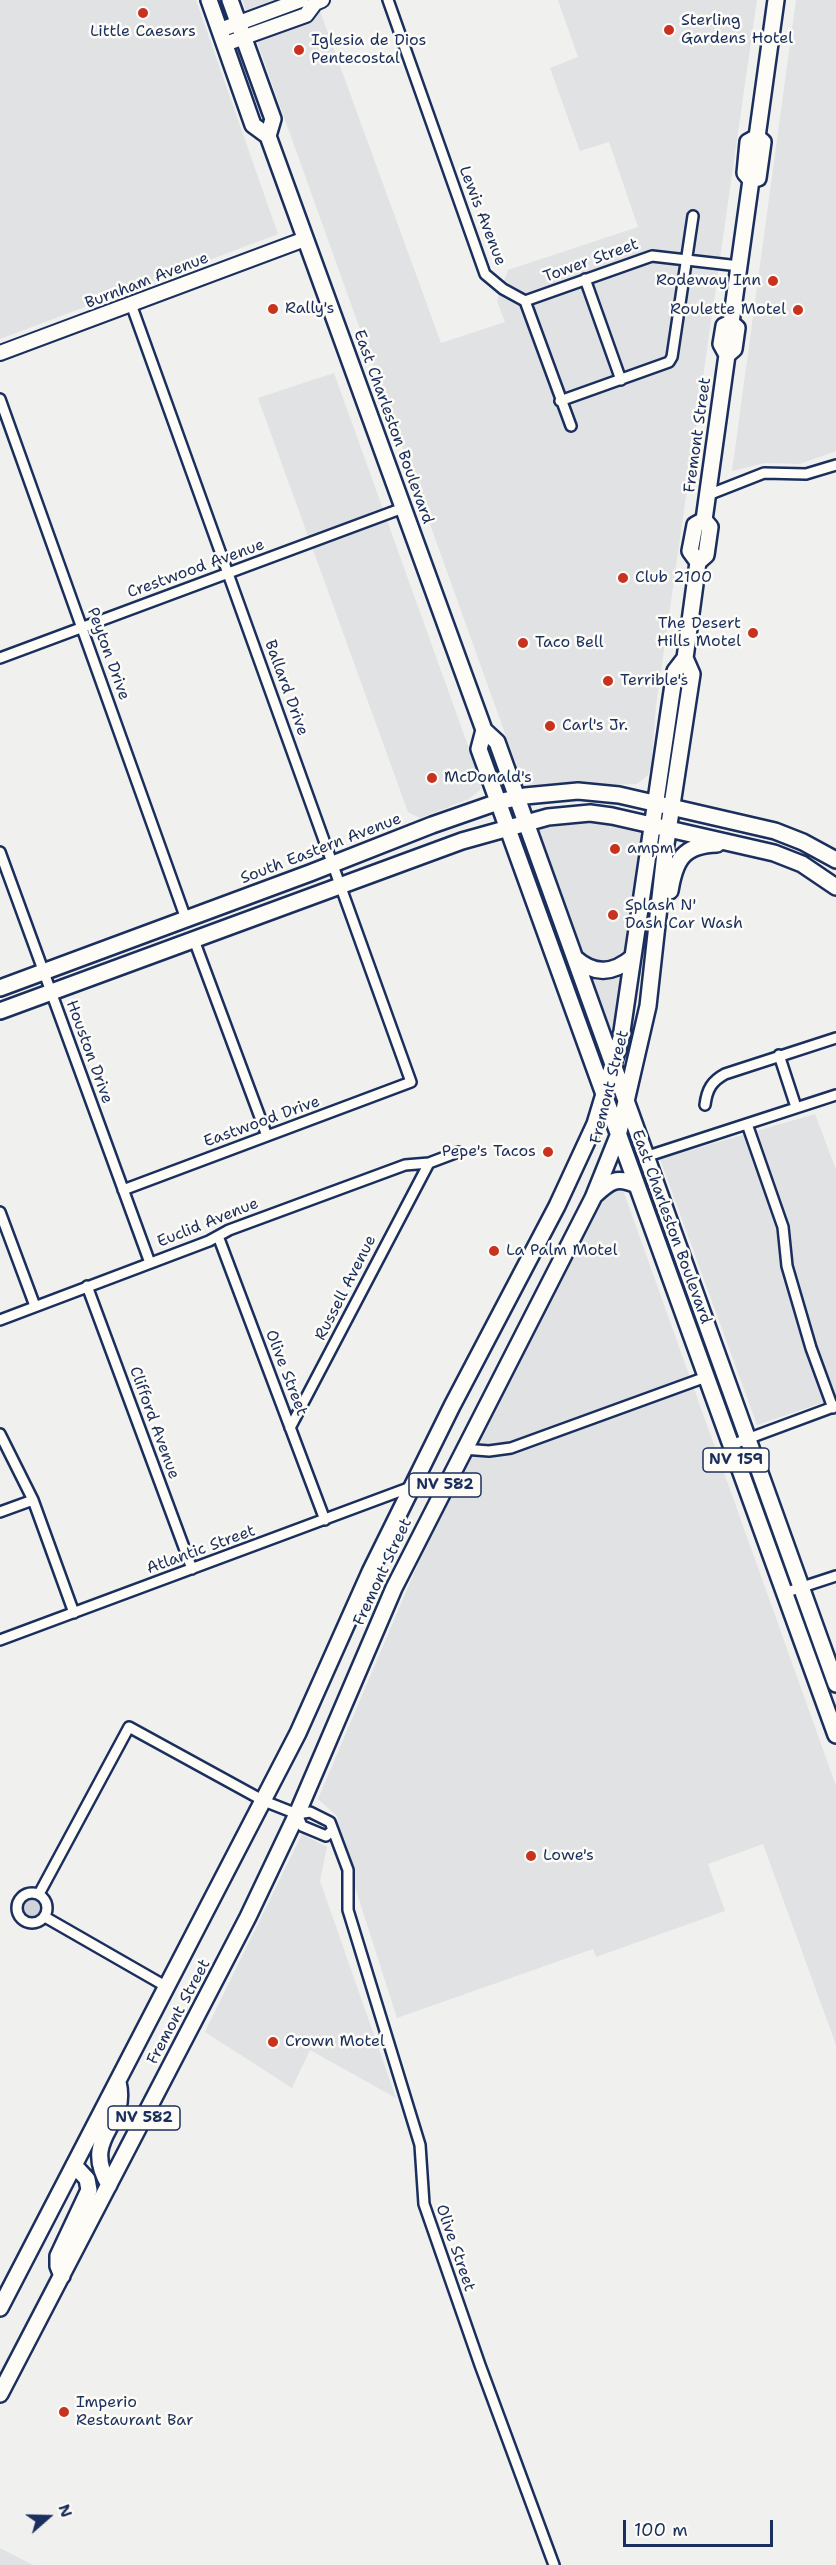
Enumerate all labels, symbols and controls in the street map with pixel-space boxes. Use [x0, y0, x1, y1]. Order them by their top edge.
marker: Little Caesars [136, 6, 150, 20]
place label: Sterling Gardens Hotel [681, 11, 793, 49]
place label: Little Caesars [90, 22, 196, 42]
marker: Sterling Gardens Hotel [662, 23, 676, 37]
place label: Iglesia de Dios Pentecostal [311, 31, 426, 69]
marker: Iglesia de Dios Pentecostal [292, 43, 306, 57]
street label: Lewis Avenue [454, 164, 510, 268]
street label: Tower Street [541, 235, 641, 287]
street label: Burnham Avenue [83, 249, 211, 313]
place label: Rodeway Inn [656, 271, 761, 291]
marker: Rodeway Inn [766, 274, 780, 288]
place label: Rally's [285, 299, 334, 319]
place label: Roulette Motel [670, 300, 786, 320]
marker: Rally's [266, 302, 280, 316]
marker: Roulette Motel [791, 303, 805, 317]
street label: East Charleston Boulevard [349, 327, 437, 527]
street label: Fremont Street [680, 376, 716, 494]
street label: Crestwood Avenue [125, 535, 267, 603]
place label: Club 2100 [635, 568, 712, 588]
marker: Club 2100 [616, 571, 630, 585]
street label: Peyton Drive [82, 605, 134, 703]
place label: The Desert Hills Motel [657, 614, 741, 652]
marker: The Desert Hills Motel [746, 626, 760, 640]
place label: Taco Bell [535, 633, 603, 653]
marker: Taco Bell [516, 636, 530, 650]
street label: Ballard Drive [260, 638, 312, 738]
place label: Terrible's [620, 671, 688, 691]
marker: Terrible's [601, 674, 615, 688]
place label: Carl's Jr. [562, 716, 628, 736]
marker: Carl's Jr. [543, 719, 557, 733]
place label: McDonald's [444, 768, 532, 788]
marker: McDonald's [425, 771, 439, 785]
street label: South Eastern Avenue [238, 809, 404, 889]
place label: ampm [627, 839, 673, 859]
marker: ampm [608, 842, 622, 856]
place label: Splash N' Dash Car Wash [625, 896, 743, 934]
marker: Splash N' Dash Car Wash [606, 908, 620, 922]
street label: Houston Drive [61, 998, 117, 1106]
street label: Fremont Street [587, 1028, 633, 1146]
street label: Eastwood Drive [201, 1092, 323, 1152]
street label: East Charleston Boulevard [627, 1127, 715, 1327]
place label: Pepe's Tacos [442, 1142, 536, 1162]
marker: Pepe's Tacos [541, 1145, 555, 1159]
street label: Euclid Avenue [155, 1194, 261, 1252]
street label: Russell Avenue [311, 1232, 381, 1344]
place label: La Palm Motel [506, 1241, 618, 1261]
marker: La Palm Motel [487, 1244, 501, 1258]
street label: Olive Street [261, 1327, 311, 1419]
street label: Clifford Avenue [125, 1364, 183, 1482]
road number: NV 159 [703, 1448, 769, 1472]
road number: NV 582 [409, 1473, 481, 1497]
street label: Fremont Street [350, 1515, 416, 1629]
street label: Atlantic Street [144, 1521, 258, 1579]
place label: Lowe's [543, 1846, 594, 1866]
marker: Lowe's [524, 1849, 538, 1863]
street label: Fremont Street [143, 1956, 215, 2068]
place label: Crown Motel [285, 2032, 385, 2052]
marker: Crown Motel [266, 2035, 280, 2049]
road number: NV 582 [108, 2106, 180, 2130]
street label: Olive Street [431, 2202, 479, 2294]
place label: Imperio Restaurant Bar [76, 2393, 194, 2431]
marker: Imperio Restaurant Bar [57, 2405, 71, 2419]
north arrow [18, 2487, 78, 2547]
text: N [53, 2501, 77, 2520]
scale bar [626, 2508, 776, 2546]
text: 100 m [634, 2518, 688, 2542]

